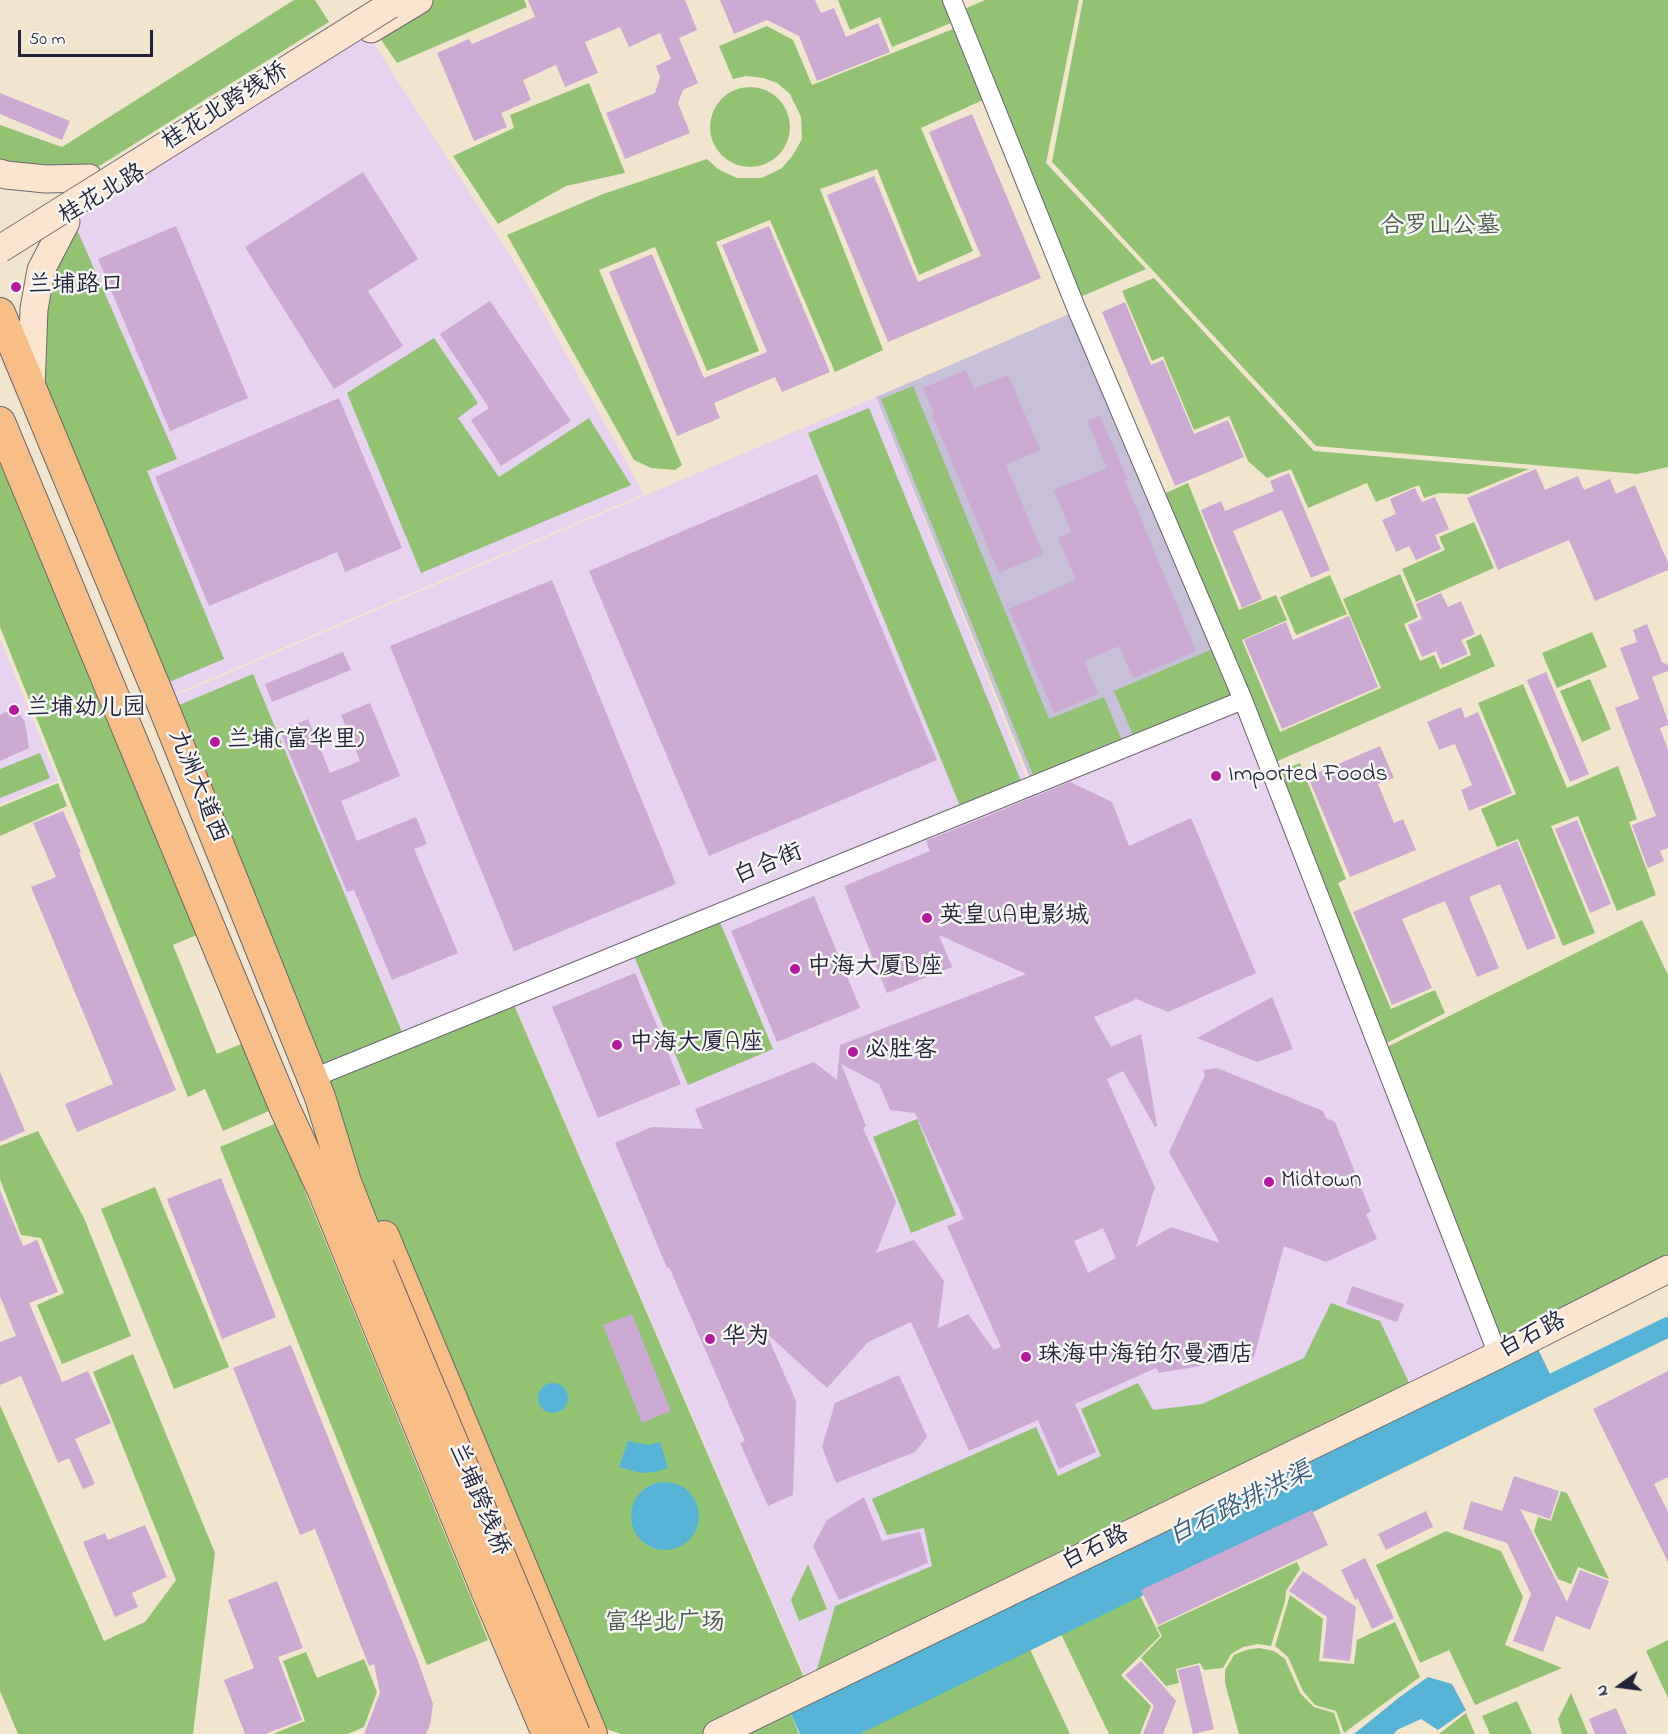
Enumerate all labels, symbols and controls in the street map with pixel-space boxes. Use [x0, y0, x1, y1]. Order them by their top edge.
scale bar [21, 18, 156, 56]
text: 50 m [29, 27, 66, 53]
street label: 桂花北跨线桥 [157, 58, 295, 158]
street label: 桂花北路 [54, 160, 152, 232]
park label: 合罗山公墓 [1380, 214, 1500, 242]
place label: 兰埔路口 [28, 273, 124, 301]
marker: 兰埔路口 [9, 280, 23, 294]
place label: 兰埔幼儿园 [26, 696, 146, 724]
marker: 兰埔幼儿园 [7, 703, 21, 717]
street label: 九洲大道西 [160, 726, 232, 848]
place label: 兰埔(富华里) [227, 728, 364, 756]
marker: 兰埔(富华里) [208, 735, 222, 749]
place label: Imported Foods [1228, 762, 1388, 790]
marker: Imported Foods [1209, 769, 1223, 783]
street label: 白合街 [730, 839, 808, 893]
place label: 英皇UA电影城 [939, 904, 1089, 932]
marker: 英皇UA电影城 [920, 911, 934, 925]
place label: 中海大厦B座 [807, 955, 943, 983]
marker: 中海大厦B座 [788, 962, 802, 976]
place label: 中海大厦A座 [629, 1031, 764, 1059]
marker: 中海大厦A座 [610, 1038, 624, 1052]
place label: 必胜客 [865, 1038, 937, 1066]
marker: 必胜客 [846, 1045, 860, 1059]
place label: Midtown [1281, 1168, 1361, 1196]
marker: Midtown [1262, 1175, 1276, 1189]
street label: 白石路 [1494, 1308, 1572, 1366]
place label: 华为 [722, 1325, 770, 1353]
marker: 华为 [703, 1332, 717, 1346]
place label: 珠海中海铂尔曼酒店 [1038, 1343, 1254, 1371]
marker: 珠海中海铂尔曼酒店 [1019, 1350, 1033, 1364]
street label: 兰埔跨线桥 [440, 1439, 514, 1561]
water label: 白石路排洪渠 [1164, 1458, 1318, 1554]
street label: 白石路 [1057, 1521, 1135, 1579]
park label: 富华北广场 [605, 1611, 725, 1639]
north arrow [1590, 1656, 1650, 1716]
text: N [1590, 1682, 1615, 1699]

